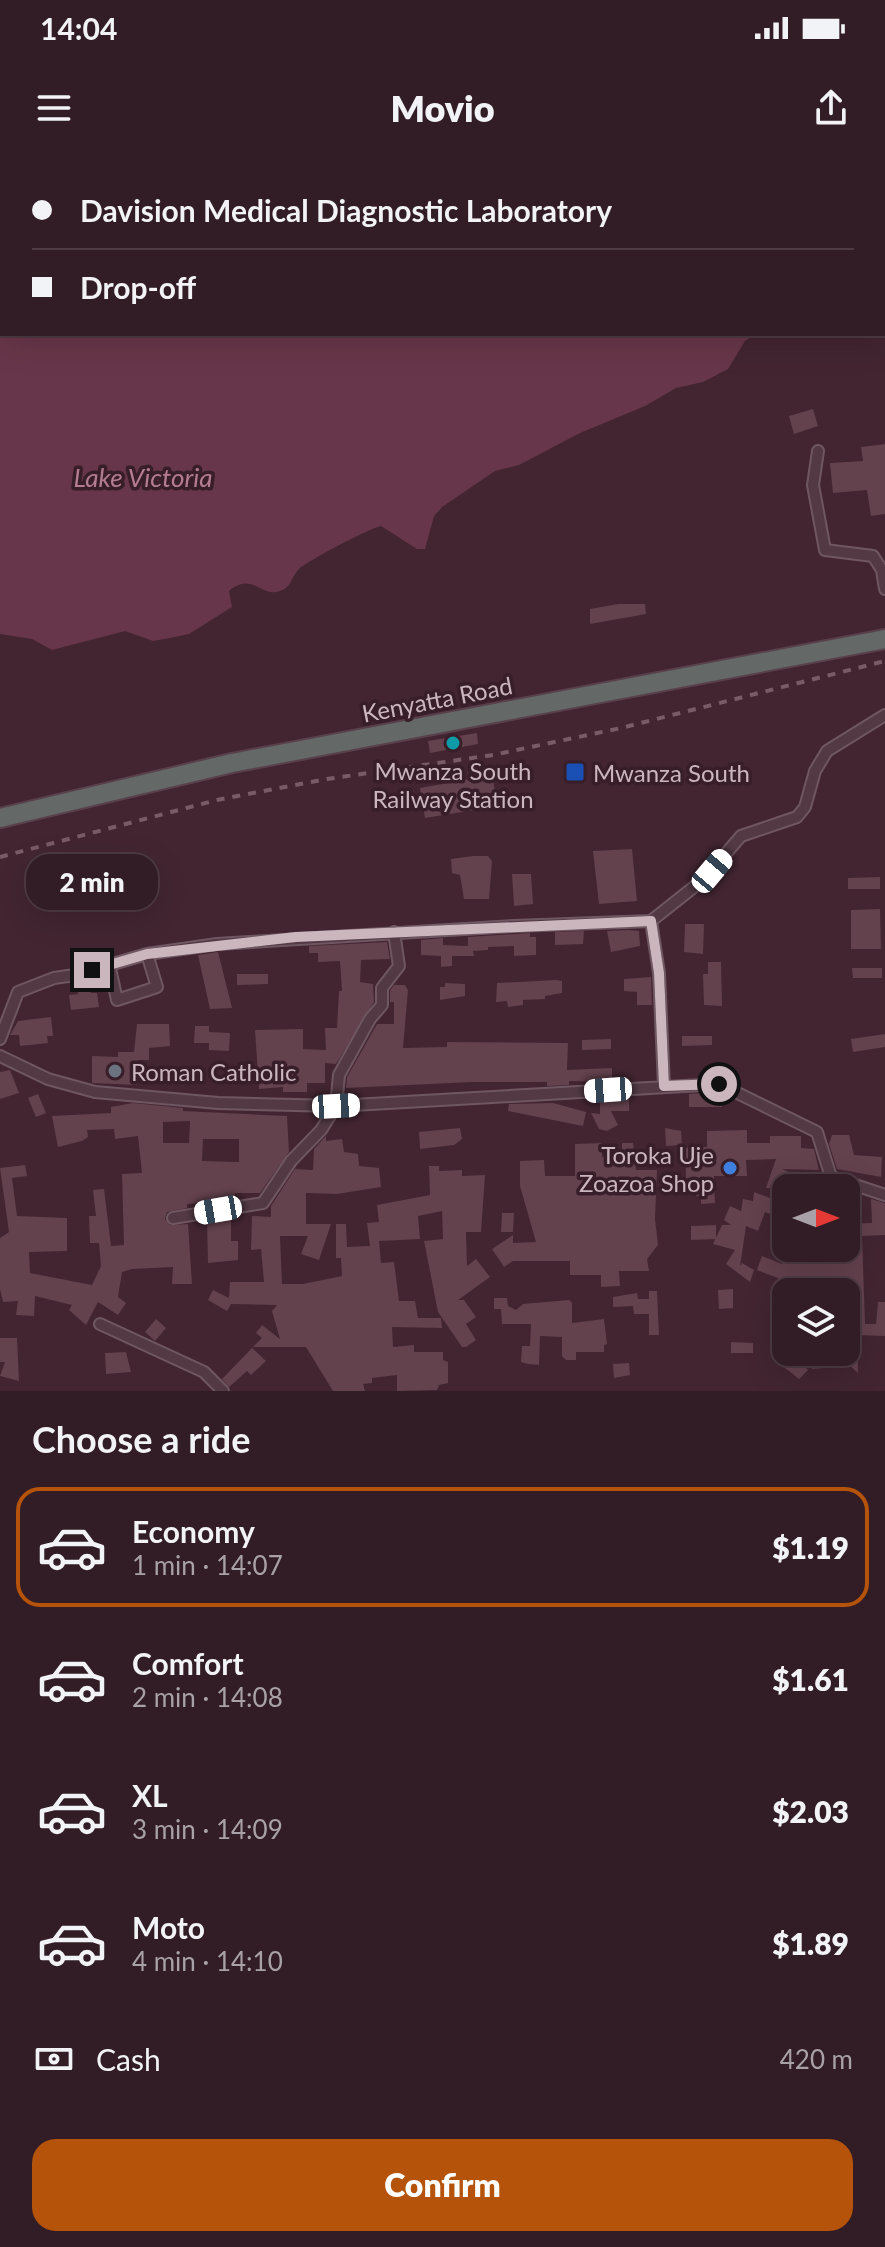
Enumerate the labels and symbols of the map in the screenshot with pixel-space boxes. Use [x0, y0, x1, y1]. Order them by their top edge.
water label: Lake Victoria [73, 461, 213, 493]
street label: Kenyatta Road [359, 670, 515, 728]
marker: Mwanza South Railway Station [444, 734, 462, 752]
place label: Mwanza South Railway Station [372, 756, 534, 813]
place label: Mwanza South [593, 758, 750, 787]
marker: Mwanza South [564, 761, 586, 783]
car [687, 845, 737, 897]
callout: 2 min [26, 854, 158, 910]
route end [74, 952, 110, 988]
place label: Roman Catholic [131, 1057, 296, 1086]
marker: Roman Catholic [106, 1062, 124, 1080]
route start [701, 1066, 737, 1102]
car [583, 1076, 633, 1104]
car [311, 1093, 361, 1119]
place label: Toroka Uje Zoazoa Shop [579, 1140, 714, 1197]
marker: Toroka Uje Zoazoa Shop [721, 1159, 739, 1177]
north arrow [772, 1174, 860, 1262]
car [192, 1194, 244, 1226]

